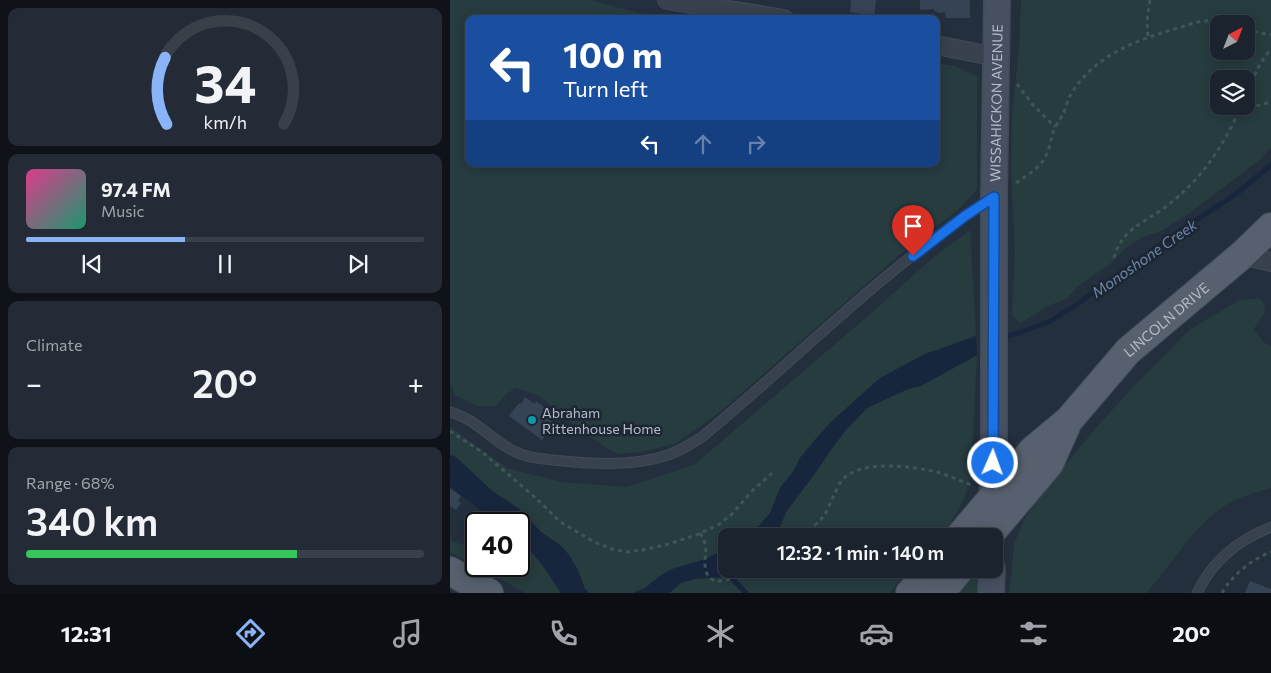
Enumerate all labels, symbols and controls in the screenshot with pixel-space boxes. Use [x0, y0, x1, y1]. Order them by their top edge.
north arrow [1210, 15, 1255, 60]
map controls [1210, 15, 1255, 115]
street label: WISSAHICKON AVENUE [986, 24, 1005, 182]
text: 100 m [563, 32, 663, 75]
icon: left [480, 35, 545, 100]
text: 34 [194, 50, 256, 114]
button: layers [1210, 70, 1255, 115]
text: Turn left [563, 75, 648, 102]
text: km/h [203, 111, 247, 133]
icon: left [636, 130, 664, 158]
icon: ahead [689, 130, 717, 158]
icon: right [742, 130, 770, 158]
text: 97.4 FM [101, 178, 171, 201]
text: Music [101, 201, 145, 220]
pin [892, 205, 934, 256]
icon: arrive [899, 212, 927, 240]
water label: Monoshone Creek [1088, 214, 1201, 301]
icon: previous [78, 250, 106, 278]
icon: pause [211, 250, 239, 278]
icon: next [344, 250, 372, 278]
street label: LINCOLN DRIVE [1120, 278, 1212, 360]
text: Climate [26, 335, 82, 354]
text: 20° [192, 359, 257, 406]
text: − [26, 366, 42, 400]
text: + [408, 366, 424, 400]
place label: Abraham Rittenhouse Home [542, 404, 661, 437]
marker: Abraham Rittenhouse Home [526, 414, 538, 426]
position arrow [966, 436, 1018, 488]
text: Range · 68% [26, 473, 115, 492]
text: 340 km [26, 497, 158, 544]
speed limit sign: 40 [465, 512, 530, 577]
text: 12:32 · 1 min · 140 m [777, 541, 944, 564]
icon: directions [233, 616, 268, 651]
icon: music [390, 616, 425, 651]
icon: phone [546, 616, 581, 651]
icon: climate [703, 616, 738, 651]
icon: car [859, 616, 894, 651]
icon: filters [1016, 616, 1051, 651]
text: 12:31 [61, 620, 112, 647]
text: 20° [1172, 620, 1210, 647]

